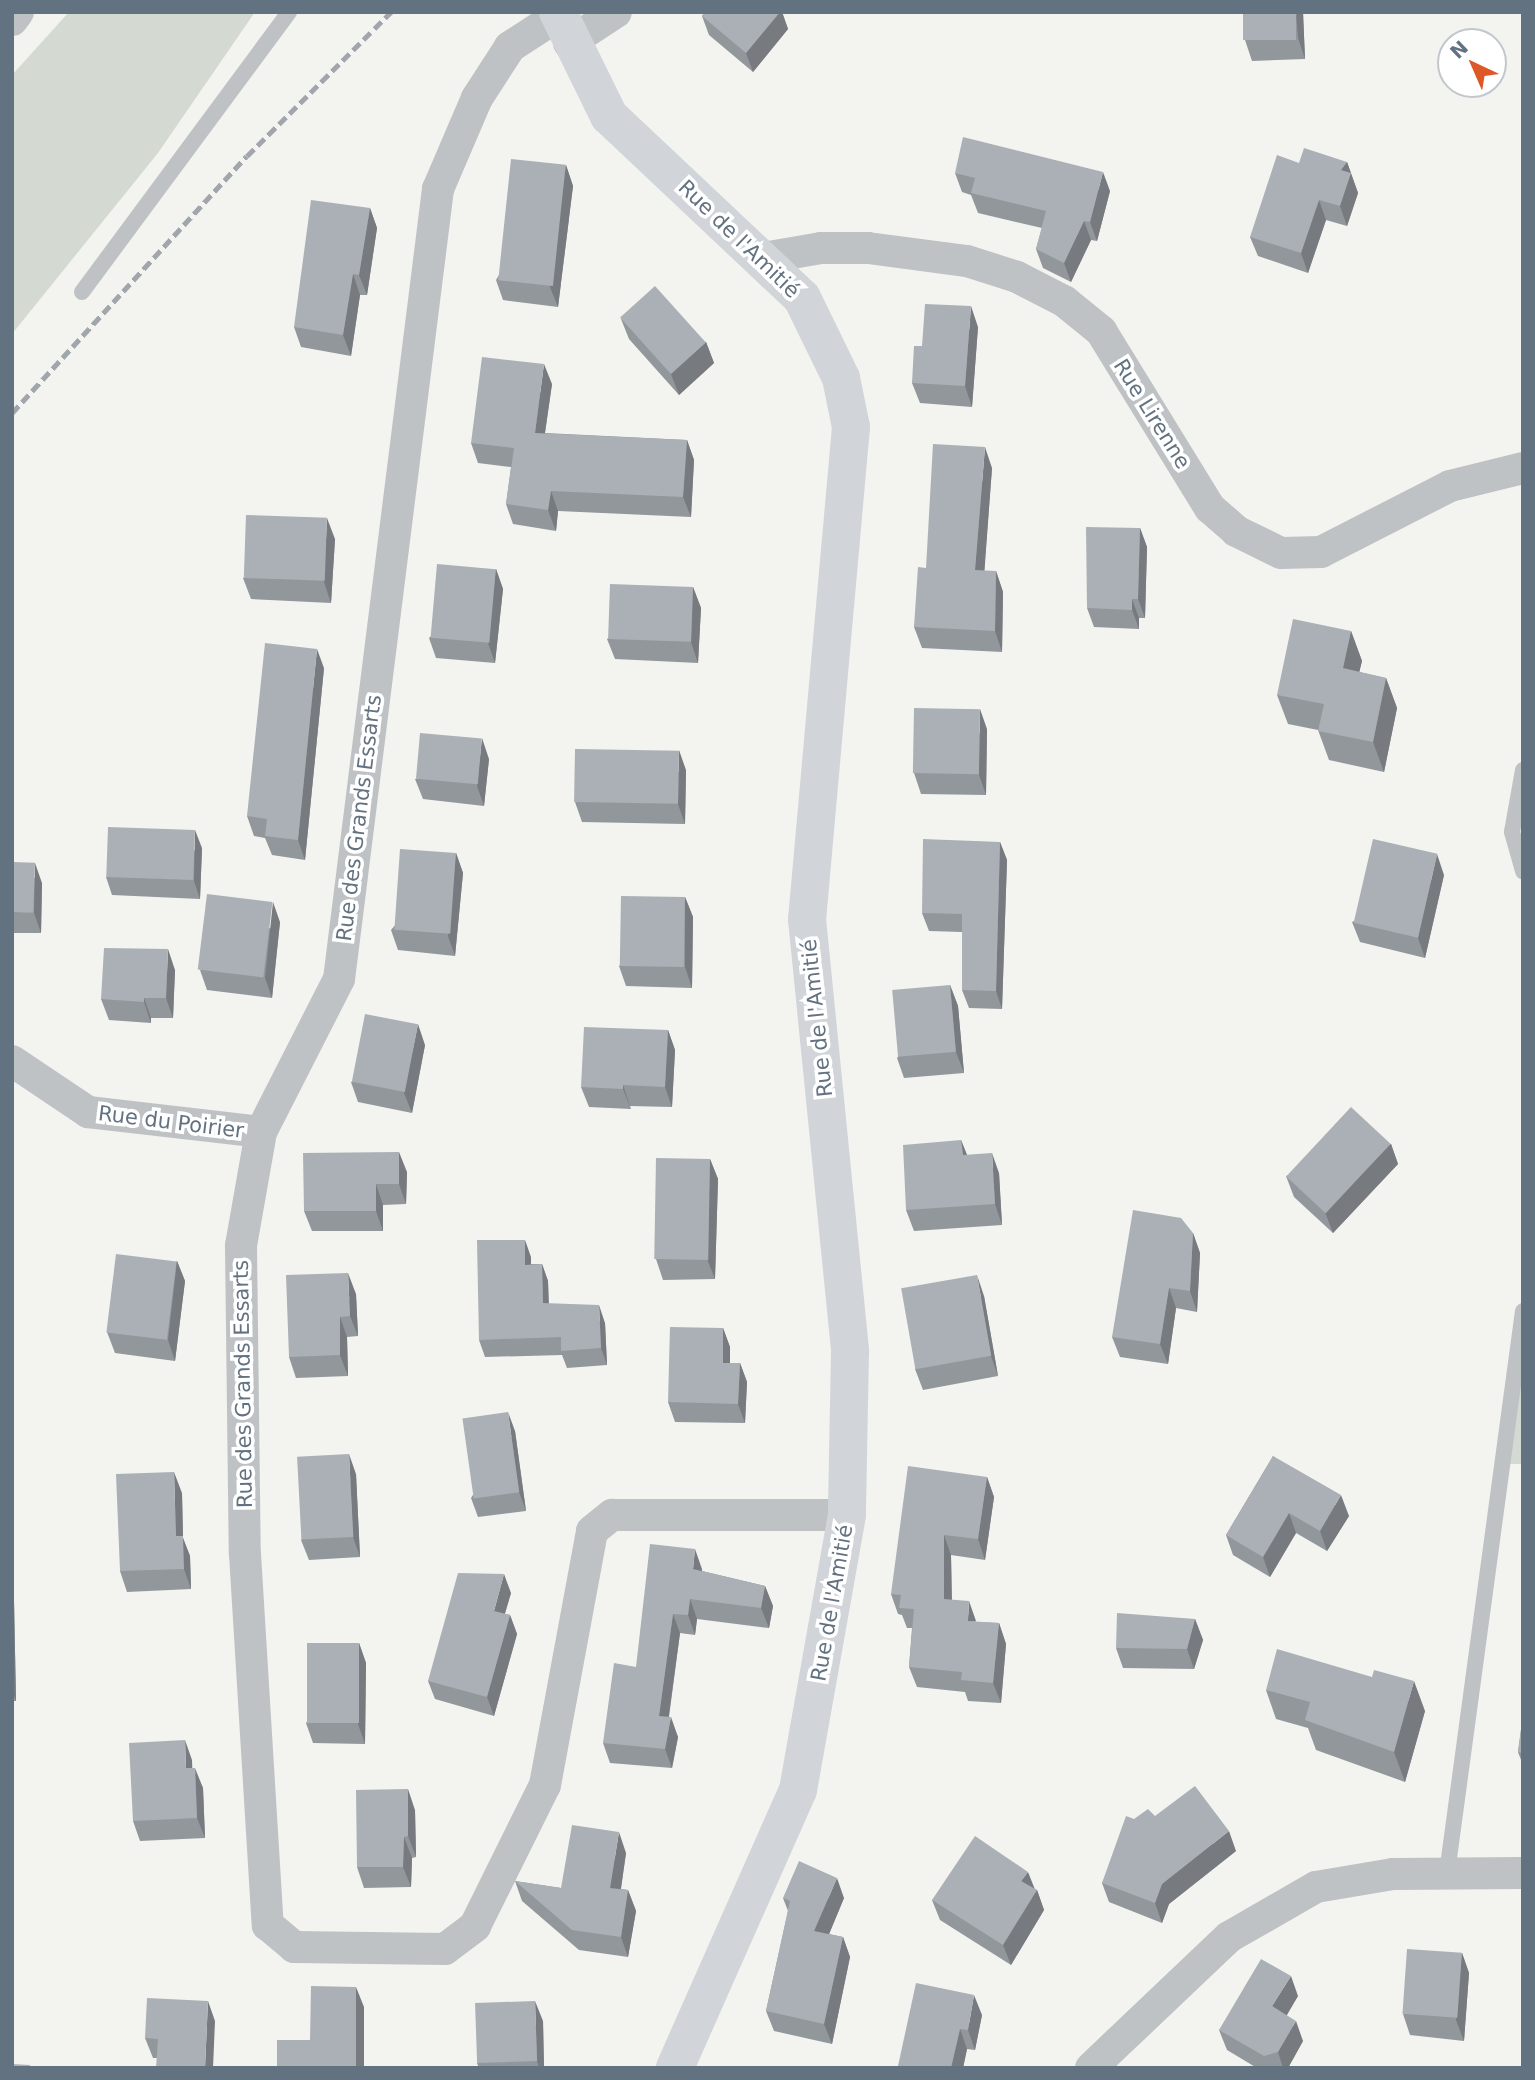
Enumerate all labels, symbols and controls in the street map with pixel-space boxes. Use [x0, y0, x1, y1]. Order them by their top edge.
north arrow [1437, 28, 1507, 98]
text: N [1445, 36, 1472, 63]
street label: Rue de l'Amitié [673, 175, 805, 303]
street label: Rue Lirenne [1108, 354, 1196, 474]
street label: Rue des Grands Essarts [331, 693, 387, 943]
street label: Rue de l'Amitié [796, 938, 838, 1098]
street label: Rue du Poirier [97, 1101, 245, 1143]
street label: Rue des Grands Essarts [228, 1260, 258, 1508]
street label: Rue de l'Amitié [806, 1523, 858, 1683]

